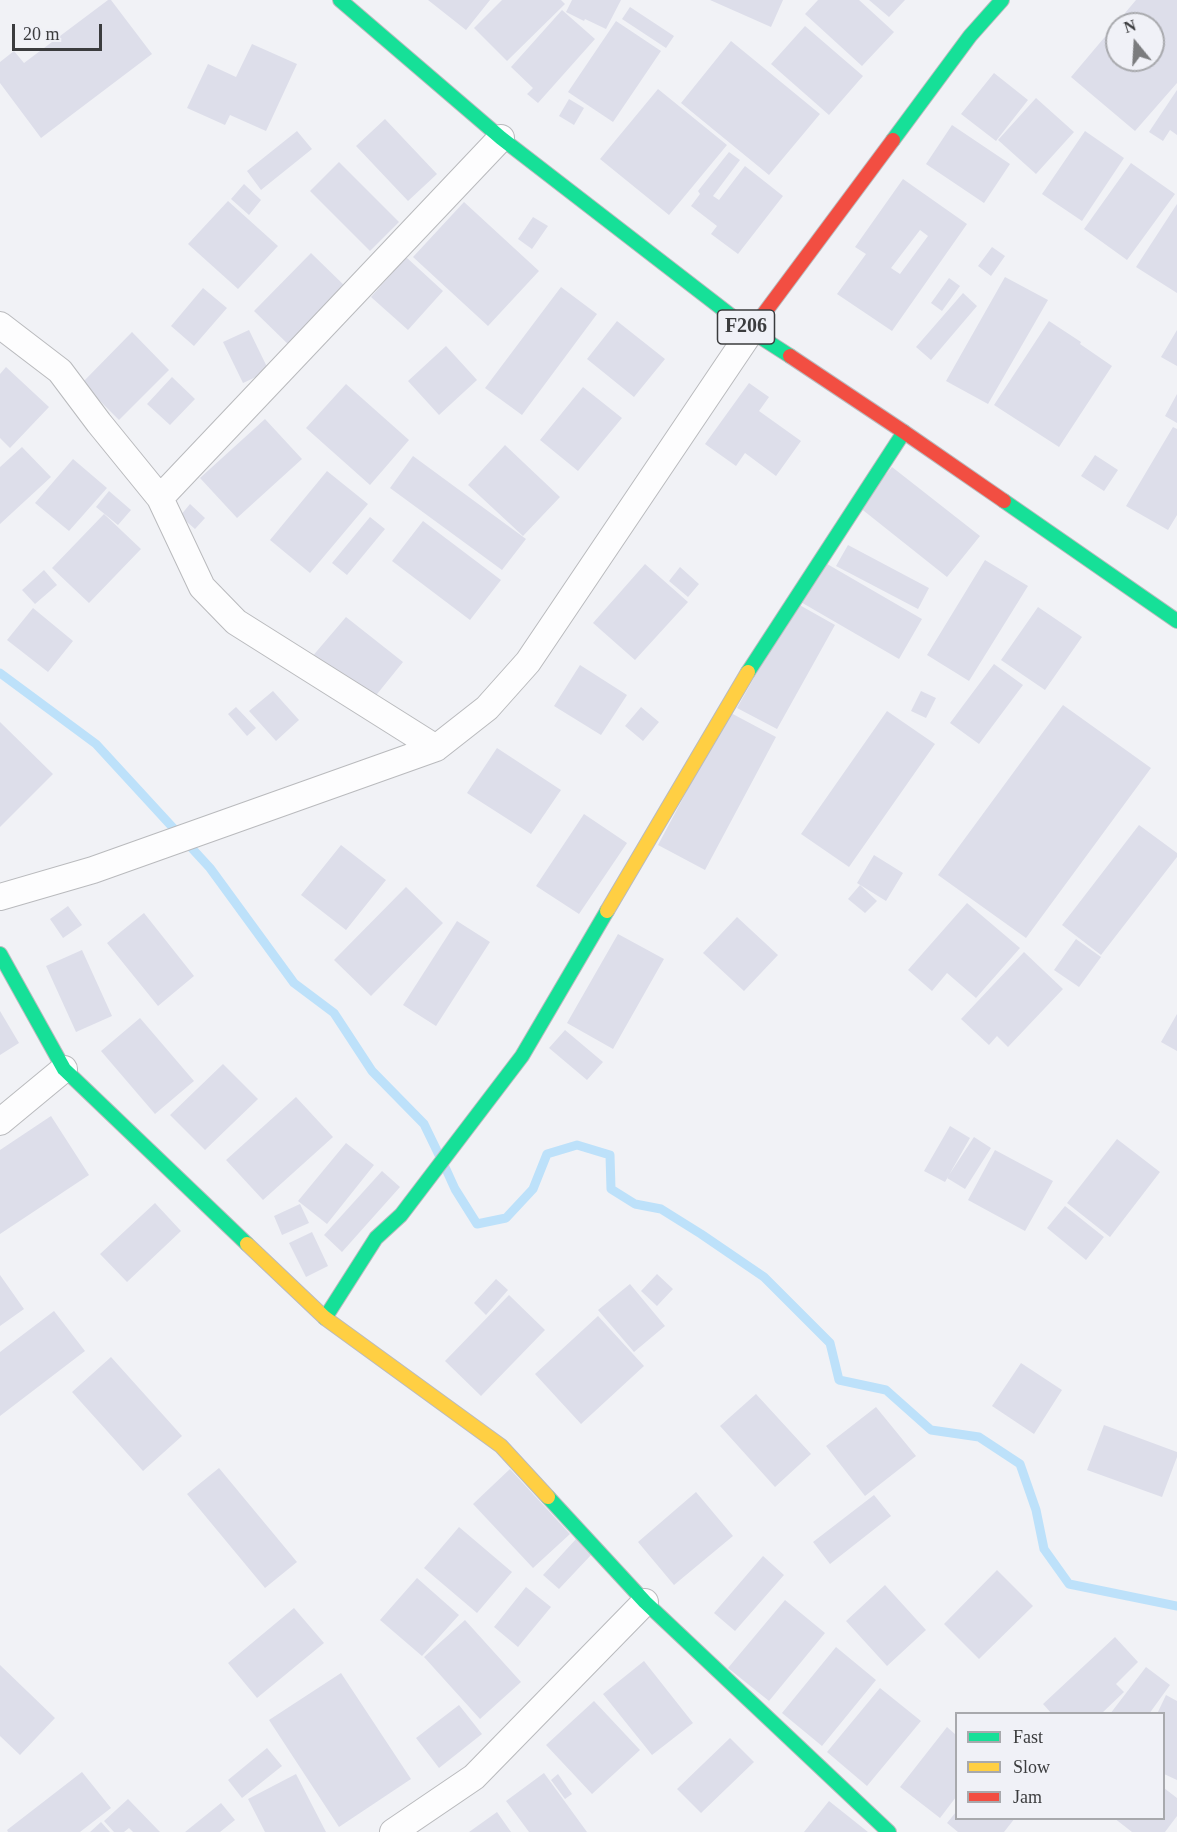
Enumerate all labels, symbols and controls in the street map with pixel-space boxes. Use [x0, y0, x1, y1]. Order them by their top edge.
scale bar [15, 12, 105, 50]
north arrow [1105, 12, 1165, 72]
text: N [1122, 16, 1138, 36]
text: 20 m [23, 24, 60, 44]
road number: F206 [718, 310, 774, 344]
legend [955, 1712, 1165, 1820]
text: Fast [1013, 1727, 1043, 1747]
text: Slow [1013, 1757, 1050, 1777]
text: Jam [1013, 1787, 1042, 1807]

